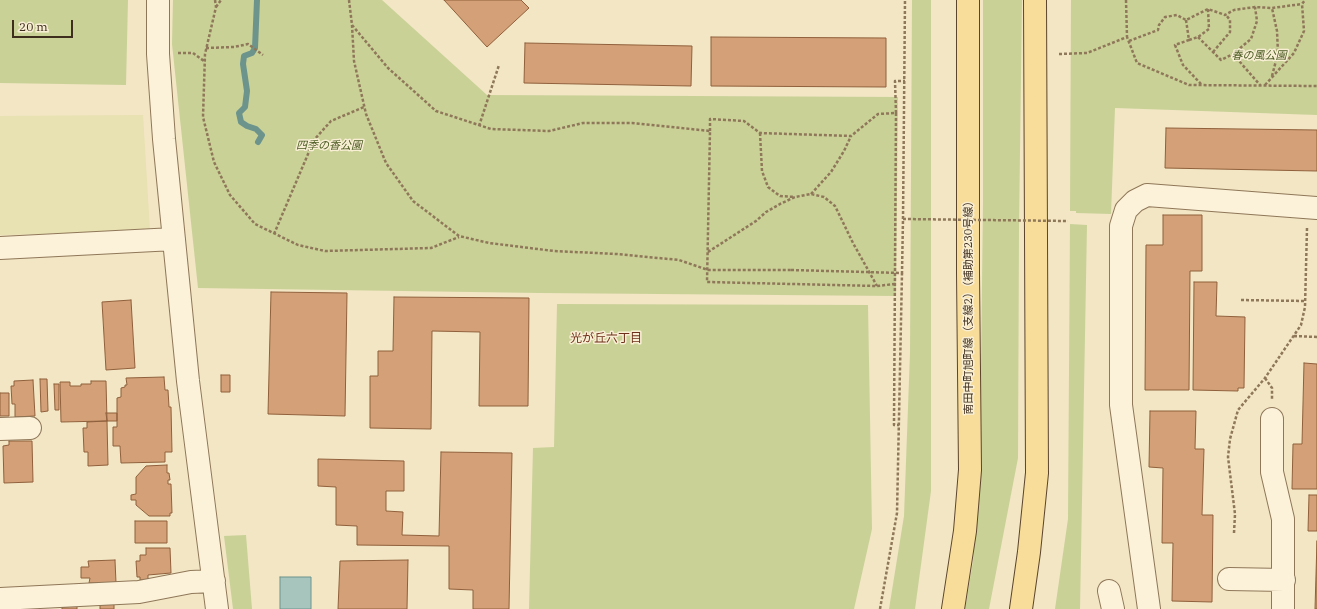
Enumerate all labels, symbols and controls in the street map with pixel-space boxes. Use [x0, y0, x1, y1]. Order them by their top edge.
scale bar [14, 12, 75, 38]
text: 20 m [19, 19, 48, 34]
park label: 春の風公園 [1232, 49, 1286, 63]
park label: 四季の香公園 [296, 139, 362, 153]
street label: 南田中町旭町線（支線2）（補助第230号線） [962, 196, 976, 414]
district label: 光が丘六丁目 [570, 332, 642, 346]

